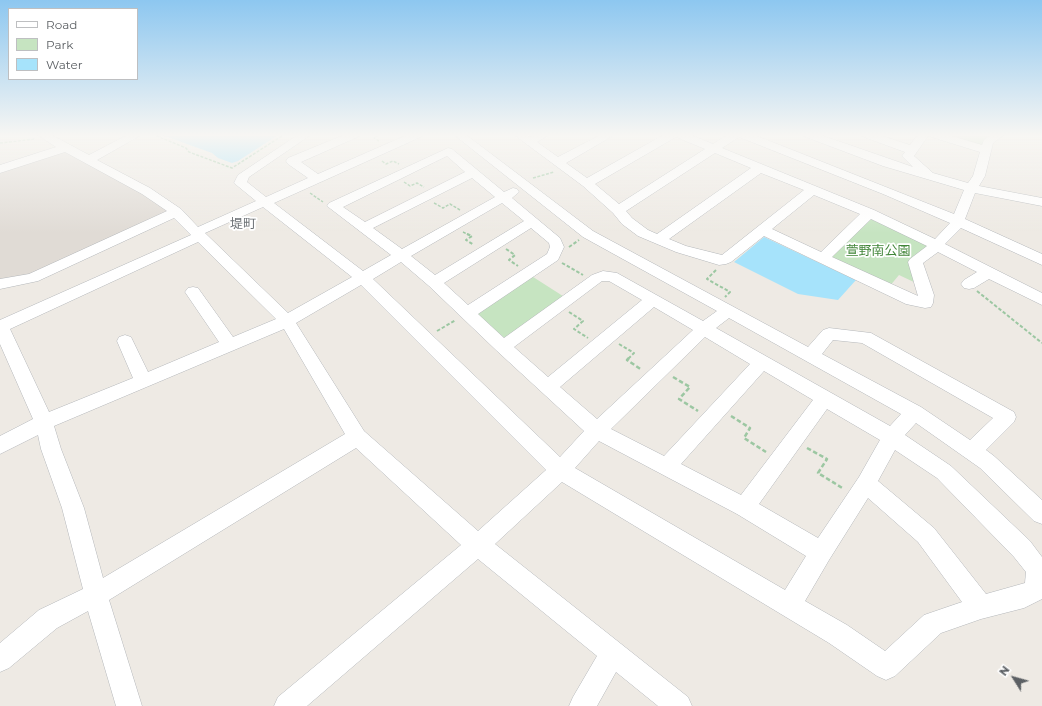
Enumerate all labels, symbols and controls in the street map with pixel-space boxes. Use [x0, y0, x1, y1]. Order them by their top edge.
legend [8, 8, 138, 80]
text: Road [46, 17, 77, 32]
text: Park [46, 37, 73, 52]
text: Water [46, 57, 82, 72]
district label: 堤町 [230, 216, 256, 232]
park label: 萱野南公園 [846, 243, 910, 259]
north arrow [994, 658, 1034, 698]
text: N [996, 663, 1013, 679]

